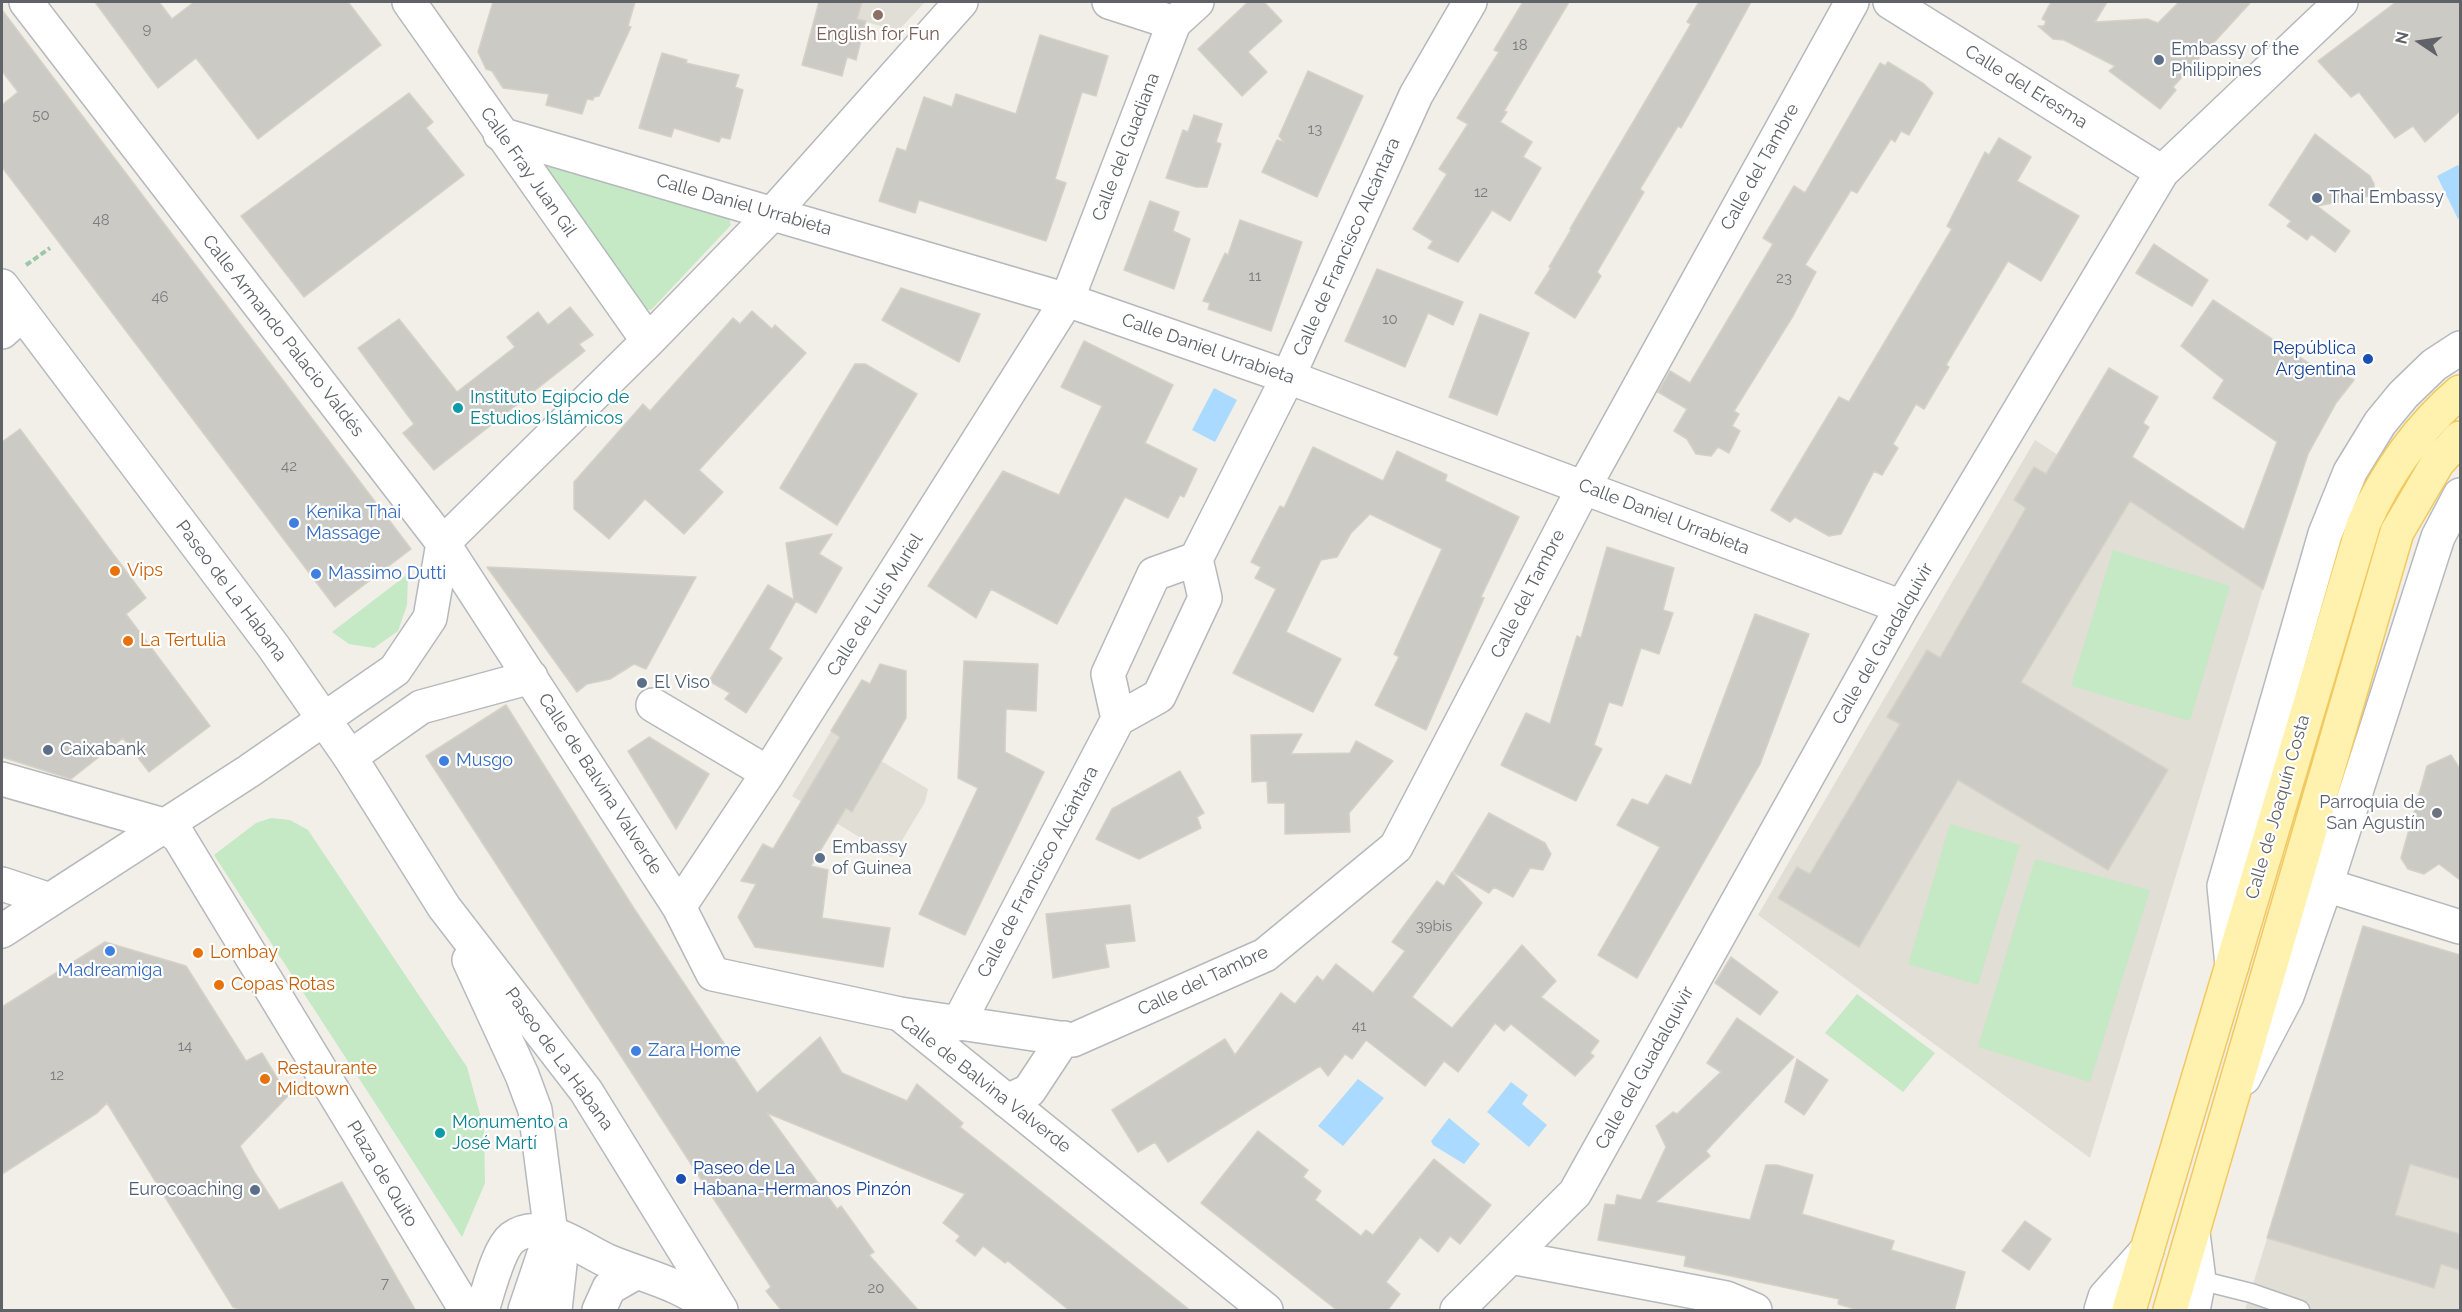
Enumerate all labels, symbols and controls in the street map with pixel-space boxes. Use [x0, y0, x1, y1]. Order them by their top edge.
marker: English for Fun [871, 8, 885, 22]
north arrow [2390, 12, 2450, 72]
house number: 9 [143, 20, 151, 38]
place label: English for Fun [816, 24, 940, 46]
text: N [2391, 30, 2413, 46]
house number: 18 [1512, 36, 1528, 54]
place label: Embassy of the Philippines [2171, 39, 2299, 82]
street label: Calle del Eresma [1961, 41, 2091, 133]
marker: Embassy of the Philippines [2152, 53, 2166, 67]
street label: Calle del Guadiana [1088, 70, 1164, 224]
street label: Calle del Tambre [1716, 100, 1804, 234]
street label: Calle Fray Juan Gil [475, 103, 581, 241]
house number: 50 [32, 106, 50, 124]
house number: 13 [1308, 120, 1322, 138]
street label: Calle de Francisco Alcántara [1289, 135, 1405, 359]
street label: Calle Daniel Urrabieta [654, 170, 834, 240]
house number: 12 [1474, 183, 1488, 201]
place label: Thai Embassy [2329, 187, 2444, 209]
marker: Thai Embassy [2310, 191, 2324, 205]
house number: 48 [92, 211, 110, 229]
street label: Calle Armando Palacio Valdés [198, 231, 368, 441]
house number: 11 [1249, 267, 1261, 285]
house number: 23 [1776, 269, 1792, 287]
house number: 46 [151, 288, 169, 306]
street label: Calle Daniel Urrabieta [1119, 309, 1297, 389]
house number: 10 [1382, 310, 1398, 328]
place label: República Argentina [2273, 338, 2356, 380]
marker: República Argentina [2361, 352, 2375, 366]
place label: Instituto Egipcio de Estudios Islámicos [470, 387, 629, 430]
marker: Instituto Egipcio de Estudios Islámicos [451, 401, 465, 415]
house number: 42 [281, 457, 297, 475]
street label: Calle Daniel Urrabieta [1575, 474, 1753, 560]
place label: Kenika Thai Massage [306, 502, 401, 544]
street label: Paseo de La Habana [171, 516, 291, 666]
marker: Kenika Thai Massage [287, 516, 301, 530]
street label: Calle del Tambre [1486, 526, 1570, 662]
street label: Calle de Luis Muriel [822, 530, 928, 680]
street label: Calle del Guadalquivir [1828, 559, 1938, 729]
place label: Vips [127, 560, 163, 582]
place label: Massimo Dutti [328, 563, 446, 585]
marker: Vips [108, 564, 122, 578]
marker: Massimo Dutti [309, 567, 323, 581]
place label: La Tertulia [140, 630, 226, 652]
marker: La Tertulia [121, 634, 135, 648]
place label: El Viso [654, 672, 710, 694]
marker: El Viso [635, 676, 649, 690]
street label: Calle de Balvina Valverde [533, 689, 667, 879]
street label: Calle de Joaquín Costa [2241, 712, 2315, 902]
place label: Caixabank [60, 739, 146, 761]
marker: Caixabank [41, 743, 55, 757]
place label: Musgo [456, 750, 513, 772]
marker: Musgo [437, 754, 451, 768]
street label: Calle de Francisco Alcántara [973, 762, 1103, 982]
place label: Parroquia de San Agustín [2319, 792, 2425, 834]
marker: Parroquia de San Agustín [2430, 806, 2444, 820]
place label: Embassy of Guinea [832, 837, 911, 880]
marker: Embassy of Guinea [813, 851, 827, 865]
house number: 39bis [1416, 917, 1452, 935]
street label: Calle del Tambre [1134, 941, 1272, 1021]
place label: Lombay [210, 942, 278, 964]
marker: Madreamiga [103, 944, 117, 958]
marker: Lombay [191, 946, 205, 960]
place label: Madreamiga [58, 960, 162, 982]
place label: Copas Rotas [231, 974, 335, 996]
marker: Copas Rotas [212, 978, 226, 992]
street label: Calle del Guadalquivir [1591, 983, 1699, 1153]
street label: Paseo de La Habana [500, 984, 618, 1134]
street label: Calle de Balvina Valverde [895, 1010, 1075, 1158]
house number: 41 [1352, 1017, 1366, 1035]
house number: 14 [178, 1037, 192, 1055]
place label: Zara Home [648, 1040, 741, 1062]
marker: Zara Home [629, 1044, 643, 1058]
place label: Restaurante Midtown [277, 1058, 377, 1100]
house number: 12 [50, 1066, 64, 1084]
marker: Restaurante Midtown [258, 1072, 272, 1086]
place label: Monumento a José Martí [452, 1112, 568, 1154]
street label: Plaza de Quito [342, 1117, 422, 1231]
marker: Monumento a José Martí [433, 1126, 447, 1140]
place label: Paseo de La Habana-Hermanos Pinzón [693, 1158, 911, 1200]
marker: Paseo de La Habana-Hermanos Pinzón [674, 1172, 688, 1186]
place label: Eurocoaching [129, 1179, 243, 1201]
marker: Eurocoaching [248, 1183, 262, 1197]
house number: 7 [381, 1274, 389, 1292]
house number: 20 [868, 1279, 884, 1297]

